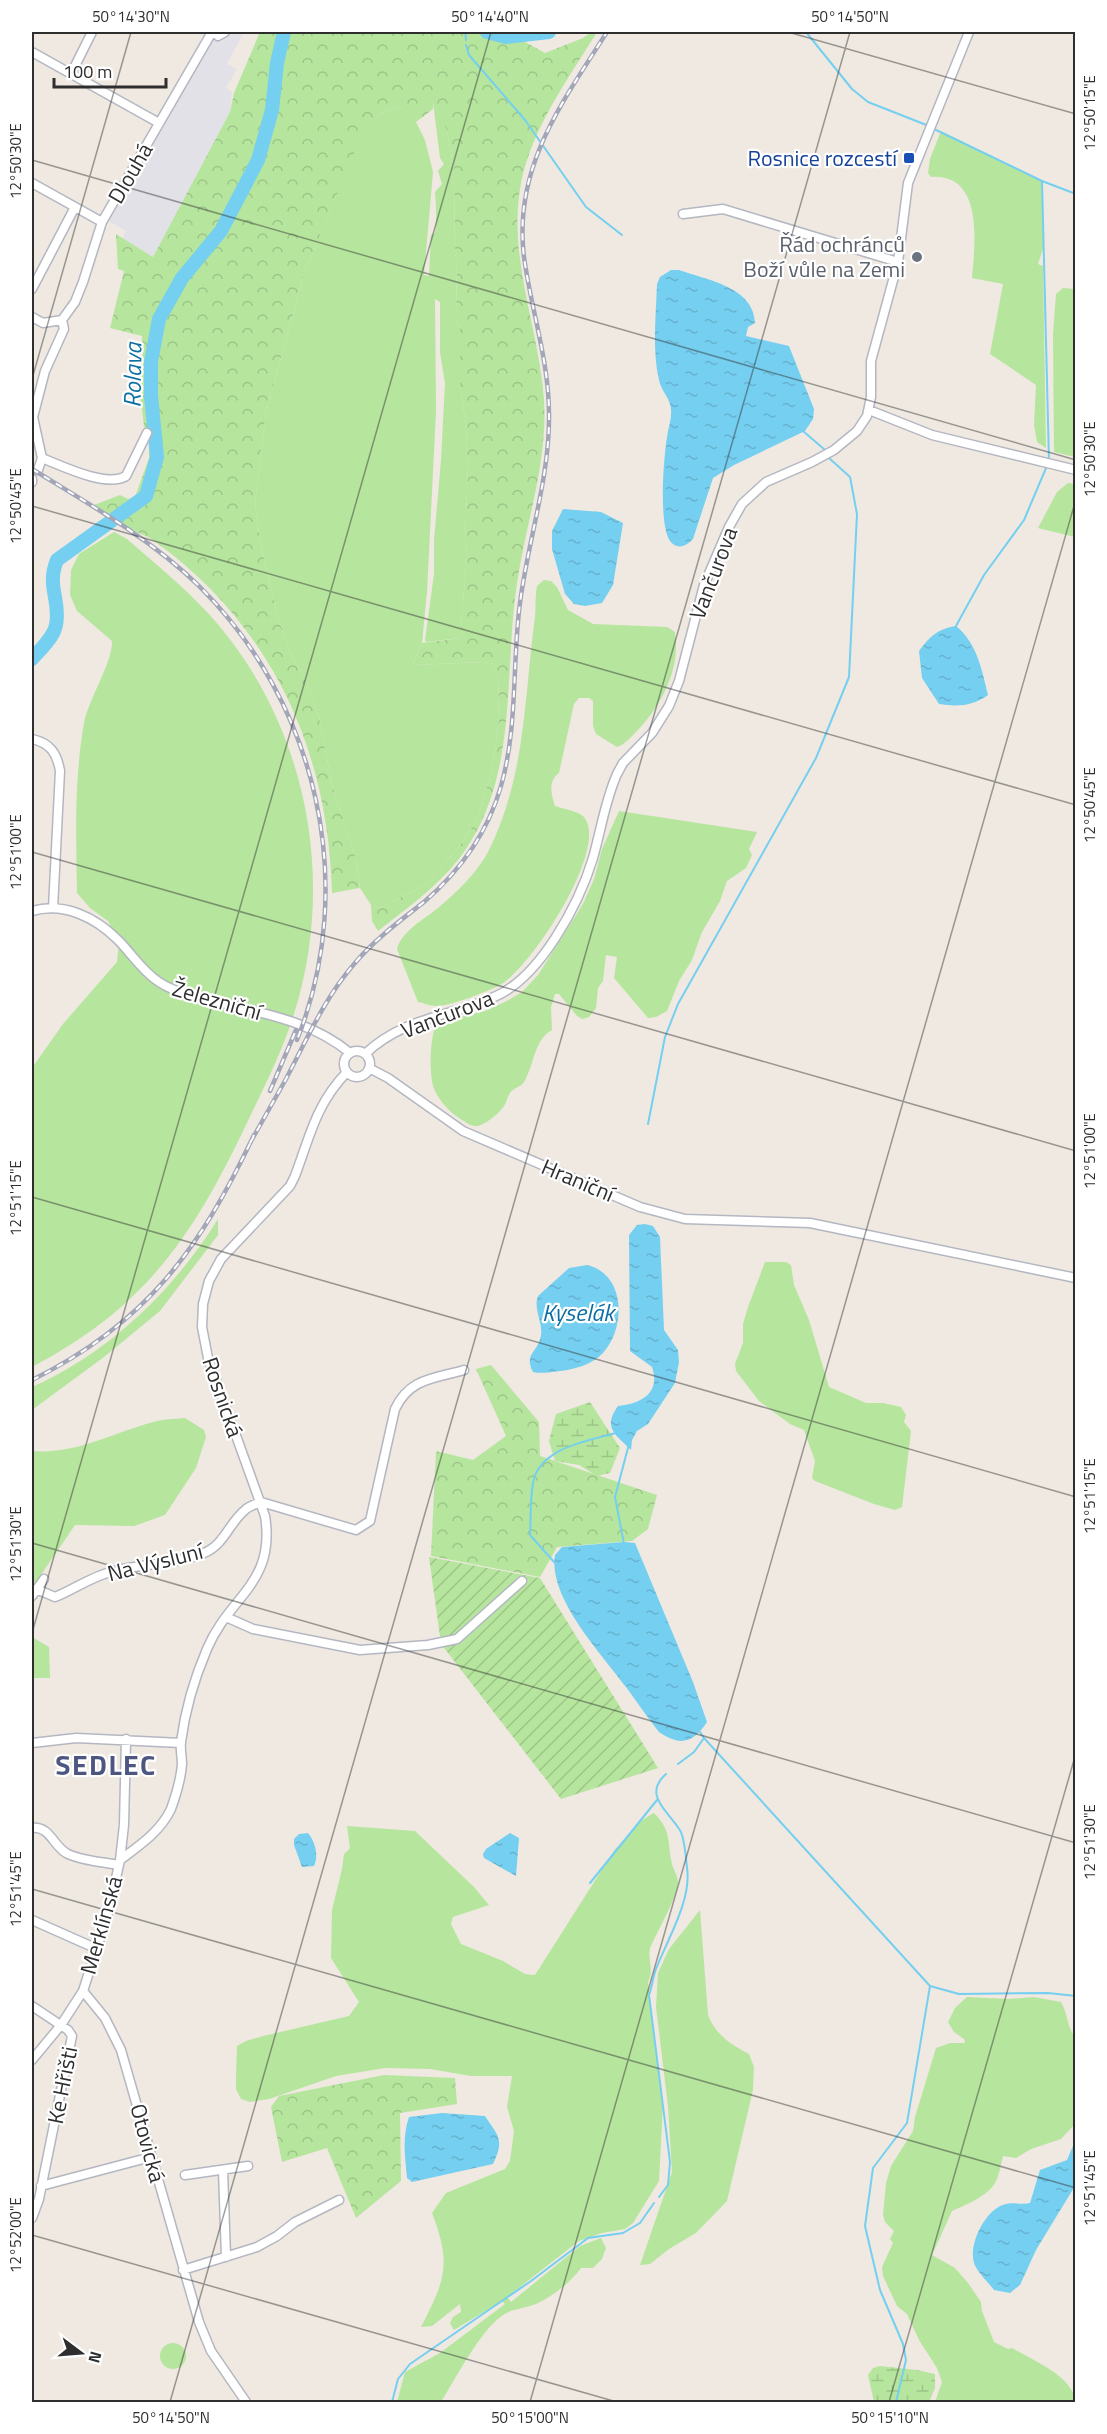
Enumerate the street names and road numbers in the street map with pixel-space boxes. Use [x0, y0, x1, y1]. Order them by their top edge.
street label: Dlouhá [99, 136, 161, 210]
street label: Vančurova [680, 522, 746, 624]
street label: Železniční [168, 971, 268, 1030]
street label: Vančurova [396, 981, 498, 1047]
street label: Hraniční [536, 1149, 622, 1211]
street label: Rosnická [193, 1352, 253, 1442]
street label: Na Výsluní [104, 1533, 209, 1590]
street label: Merklínská [71, 1872, 131, 1978]
street label: Ke Hřišti [38, 2043, 86, 2127]
street label: Otovická [121, 2100, 175, 2186]

